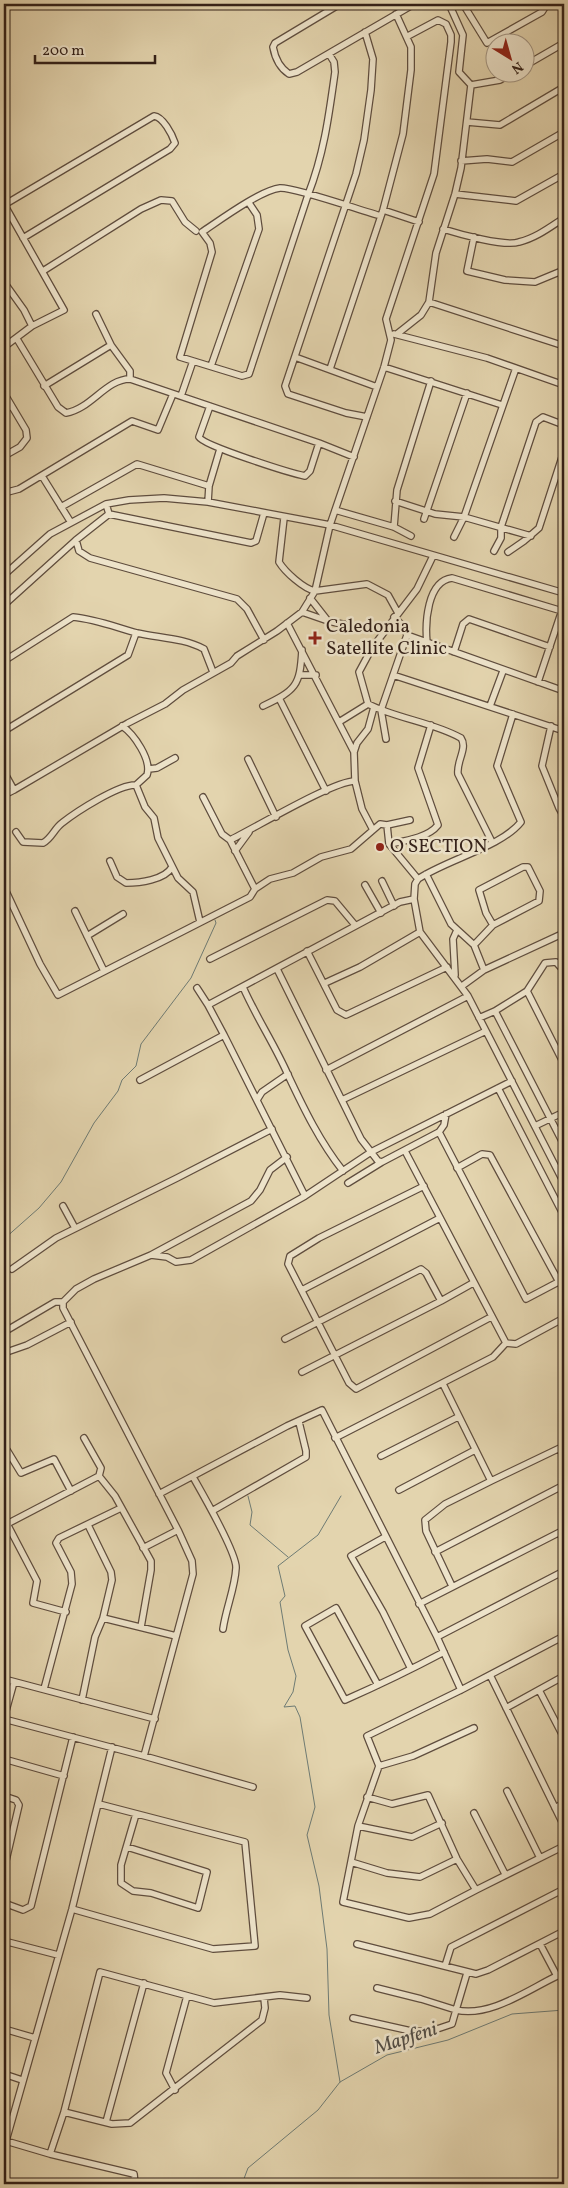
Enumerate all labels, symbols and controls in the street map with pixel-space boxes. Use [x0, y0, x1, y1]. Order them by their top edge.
scale bar [35, 32, 155, 64]
north arrow [486, 32, 536, 82]
text: 200 m [42, 41, 85, 62]
text: N [507, 57, 527, 78]
place label: Caledonia Satellite Clinic [326, 614, 447, 662]
marker: Caledonia Satellite Clinic [308, 631, 322, 645]
place label: O SECTION [390, 834, 487, 860]
marker: O SECTION [374, 841, 386, 853]
water label: Mapfeni [370, 2015, 442, 2063]

